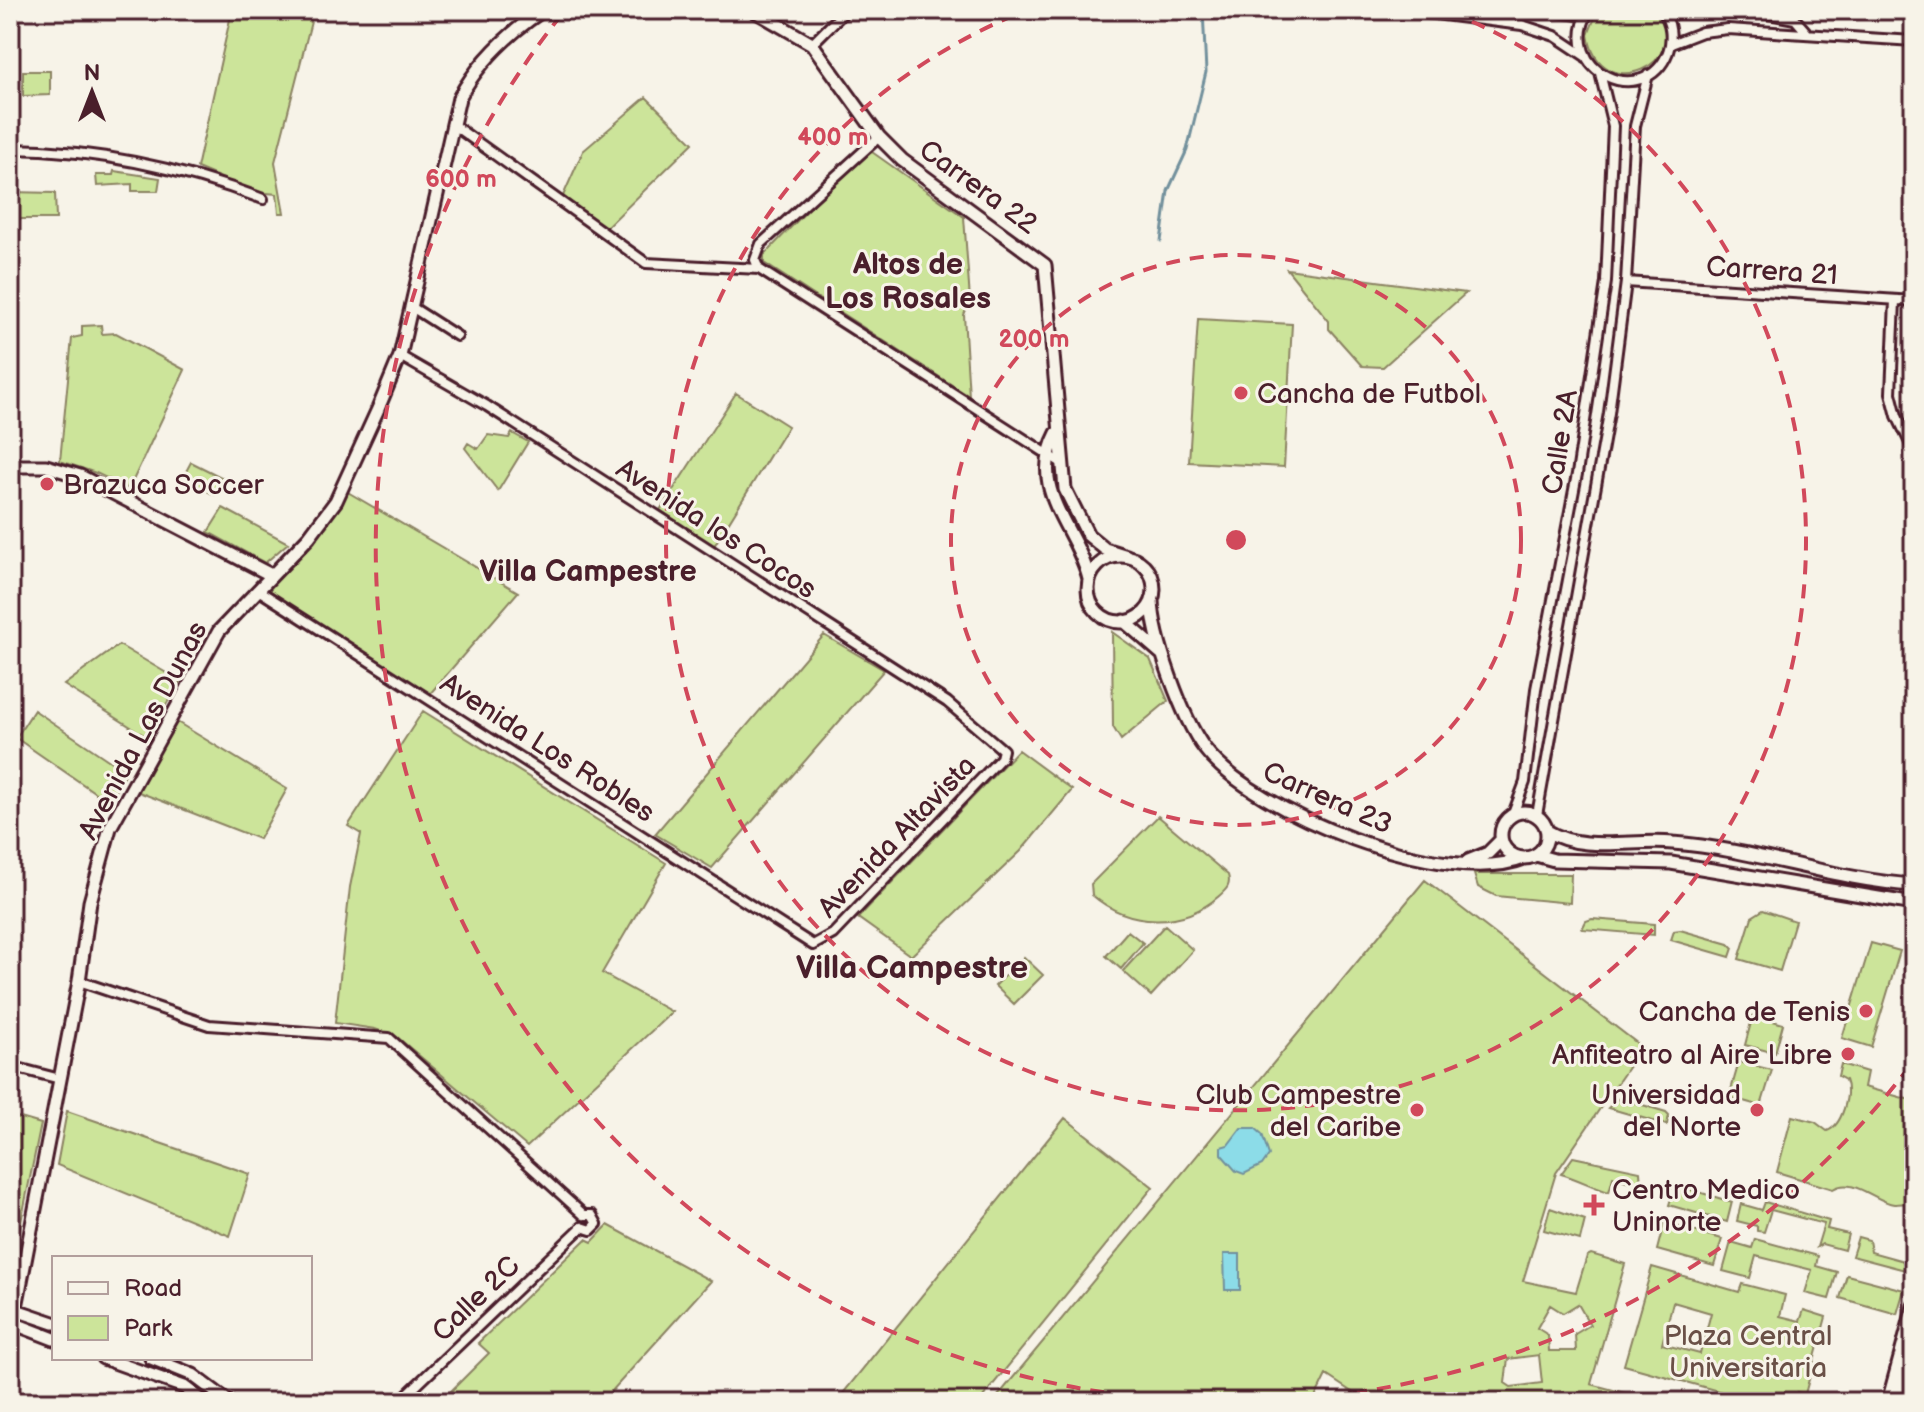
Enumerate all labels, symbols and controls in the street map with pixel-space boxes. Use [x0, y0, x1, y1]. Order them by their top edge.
north arrow [52, 52, 132, 132]
text: N [84, 60, 100, 87]
text: 400 m [798, 123, 869, 152]
street label: Carrera 22 [913, 133, 1044, 241]
text: 600 m [425, 165, 497, 194]
district label: Altos de Los Rosales [825, 247, 991, 317]
street label: Carrera 21 [1705, 250, 1839, 293]
text: 200 m [999, 325, 1069, 354]
place label: Cancha de Futbol [1257, 378, 1481, 411]
marker: Cancha de Futbol [1232, 384, 1250, 402]
street label: Calle 2A [1536, 387, 1585, 497]
street label: Avenida los Cocos [610, 452, 822, 606]
place label: Brazuca Soccer [63, 469, 265, 502]
marker: Brazuca Soccer [38, 475, 56, 493]
centre of rings [1222, 526, 1250, 554]
district label: Villa Campestre [479, 554, 697, 590]
street label: Avenida Las Dunas [72, 616, 215, 845]
street label: Avenida Los Robles [434, 667, 661, 830]
street label: Avenida Altavista [811, 749, 983, 925]
street label: Carrera 23 [1258, 755, 1397, 842]
district label: Villa Campestre [796, 949, 1028, 988]
place label: Cancha de Tenis [1639, 996, 1850, 1029]
marker: Cancha de Tenis [1857, 1002, 1875, 1020]
place label: Anfiteatro al Aire Libre [1552, 1039, 1832, 1072]
marker: Anfiteatro al Aire Libre [1839, 1045, 1857, 1063]
place label: Club Campestre del Caribe [1196, 1079, 1401, 1144]
place label: Universidad del Norte [1591, 1079, 1741, 1144]
marker: Club Campestre del Caribe [1408, 1101, 1426, 1119]
marker: Universidad del Norte [1748, 1101, 1766, 1119]
place label: Centro Medico Uninorte [1612, 1174, 1800, 1239]
marker: Centro Medico Uninorte [1583, 1194, 1605, 1216]
street label: Calle 2C [426, 1249, 527, 1349]
legend [52, 1256, 312, 1360]
text: Road [124, 1274, 182, 1303]
text: Park [124, 1314, 172, 1343]
park label: Plaza Central Universitaria [1664, 1320, 1832, 1385]

